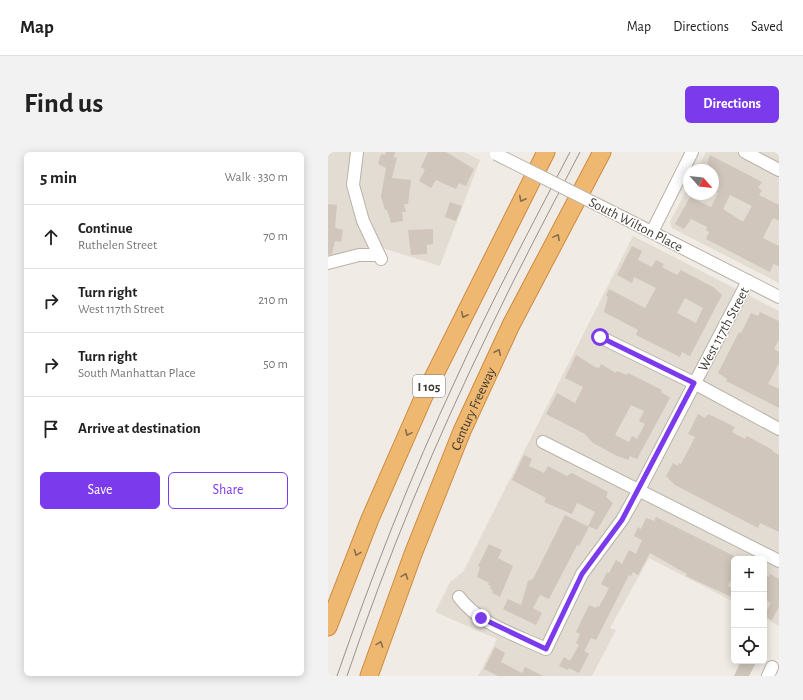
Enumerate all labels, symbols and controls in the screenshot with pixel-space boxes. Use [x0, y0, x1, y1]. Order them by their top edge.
text: Map [20, 18, 54, 37]
text: Map [627, 20, 651, 34]
text: Directions [673, 20, 729, 34]
text: Saved [751, 20, 783, 34]
button: Directions [685, 86, 779, 123]
text: Find us [24, 90, 103, 118]
north arrow [683, 164, 719, 200]
text: 5 min [40, 169, 77, 186]
text: Walk · 330 m [225, 171, 288, 184]
one-way arrow [519, 195, 527, 202]
street label: South Wilton Place [586, 195, 685, 255]
text: Continue [78, 221, 133, 236]
icon: ahead [40, 226, 62, 248]
text: 70 m [263, 230, 288, 243]
one-way arrow [552, 233, 560, 241]
text: Ruthelen Street [78, 239, 157, 252]
text: Turn right [78, 285, 137, 300]
street label: West 117th Street [696, 285, 752, 374]
icon: right [40, 290, 62, 312]
text: 210 m [258, 294, 288, 307]
text: West 117th Street [78, 303, 164, 316]
one-way arrow [461, 311, 468, 319]
route start [591, 328, 609, 346]
text: Turn right [78, 349, 137, 364]
one-way arrow [493, 349, 501, 357]
icon: right [40, 354, 62, 376]
text: 50 m [263, 358, 288, 371]
street label: Century Freeway [449, 365, 499, 452]
text: South Manhattan Place [78, 367, 195, 380]
road number: I 105 [413, 375, 445, 397]
icon: arrive [40, 418, 62, 440]
text: Arrive at destination [78, 421, 201, 436]
one-way arrow [405, 428, 413, 436]
button: Save [40, 472, 160, 509]
button: Share [168, 472, 288, 509]
one-way arrow [354, 548, 362, 556]
map controls [731, 556, 767, 664]
button: + [731, 556, 767, 592]
one-way arrow [401, 572, 409, 579]
button: − [731, 592, 767, 628]
route end [472, 609, 490, 627]
button: locate [731, 628, 767, 664]
one-way arrow [376, 641, 384, 648]

